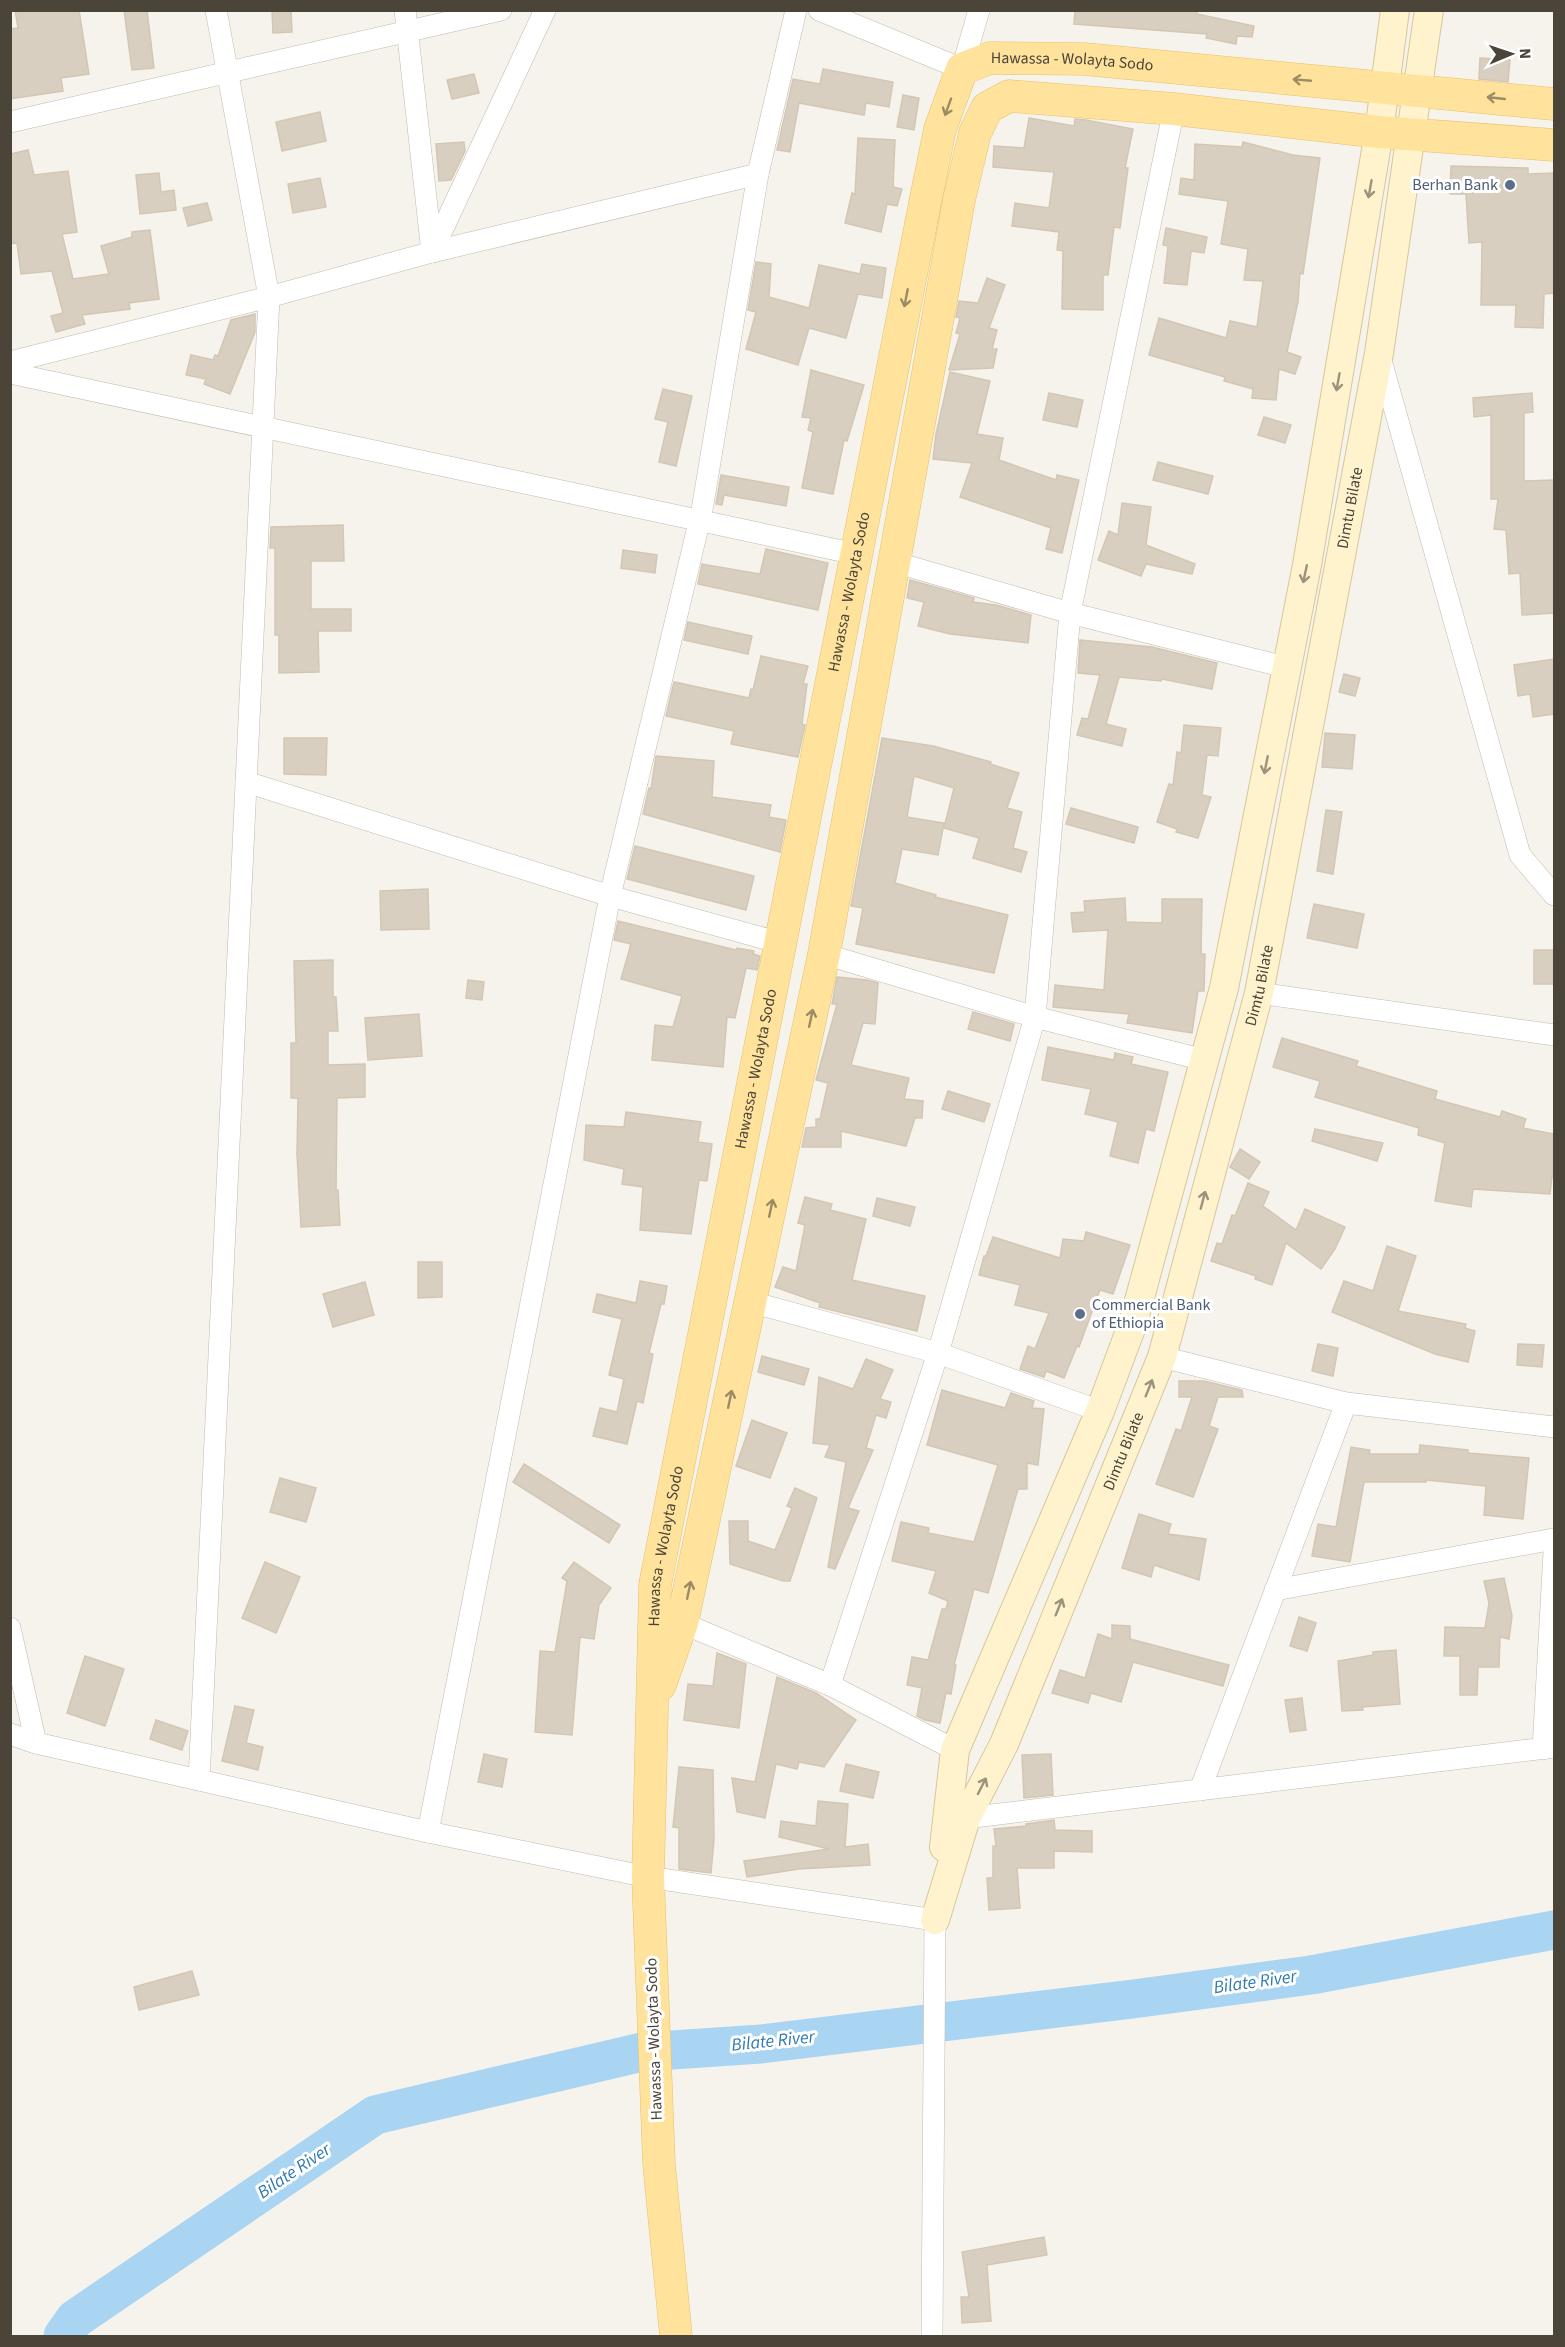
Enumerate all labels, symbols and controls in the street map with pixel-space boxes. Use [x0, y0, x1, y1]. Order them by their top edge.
north arrow [1481, 24, 1541, 84]
street label: Hawassa - Wolayta Sodo [991, 47, 1154, 77]
text: N [1514, 48, 1536, 59]
one-way arrow [1293, 74, 1313, 85]
one-way arrow [1487, 92, 1507, 103]
one-way arrow [942, 98, 953, 116]
place label: Berhan Bank [1412, 174, 1498, 196]
marker: Berhan Bank [1503, 178, 1517, 192]
one-way arrow [1364, 179, 1375, 199]
one-way arrow [900, 287, 911, 307]
one-way arrow [1332, 371, 1343, 391]
street label: Dimtu Bilate [1332, 465, 1368, 551]
street label: Hawassa - Wolayta Sodo [823, 510, 875, 674]
one-way arrow [1299, 564, 1310, 583]
one-way arrow [1260, 755, 1271, 774]
street label: Dimtu Bilate [1240, 943, 1279, 1029]
street label: Hawassa - Wolayta Sodo [729, 987, 782, 1151]
one-way arrow [806, 1008, 817, 1028]
one-way arrow [1198, 1191, 1210, 1210]
one-way arrow [766, 1199, 777, 1219]
place label: Commercial Bank of Ethiopia [1092, 1294, 1210, 1334]
marker: Commercial Bank of Ethiopia [1073, 1307, 1087, 1321]
one-way arrow [1144, 1379, 1155, 1397]
one-way arrow [725, 1390, 736, 1409]
street label: Dimtu Bilate [1098, 1409, 1149, 1494]
street label: Hawassa - Wolayta Sodo [643, 1464, 689, 1627]
one-way arrow [684, 1581, 695, 1600]
one-way arrow [1054, 1598, 1065, 1617]
one-way arrow [977, 1777, 989, 1795]
street label: Hawassa - Wolayta Sodo [640, 1957, 668, 2121]
water label: Bilate River [1212, 1964, 1299, 2000]
water label: Bilate River [730, 2024, 817, 2058]
water label: Bilate River [252, 2137, 336, 2205]

